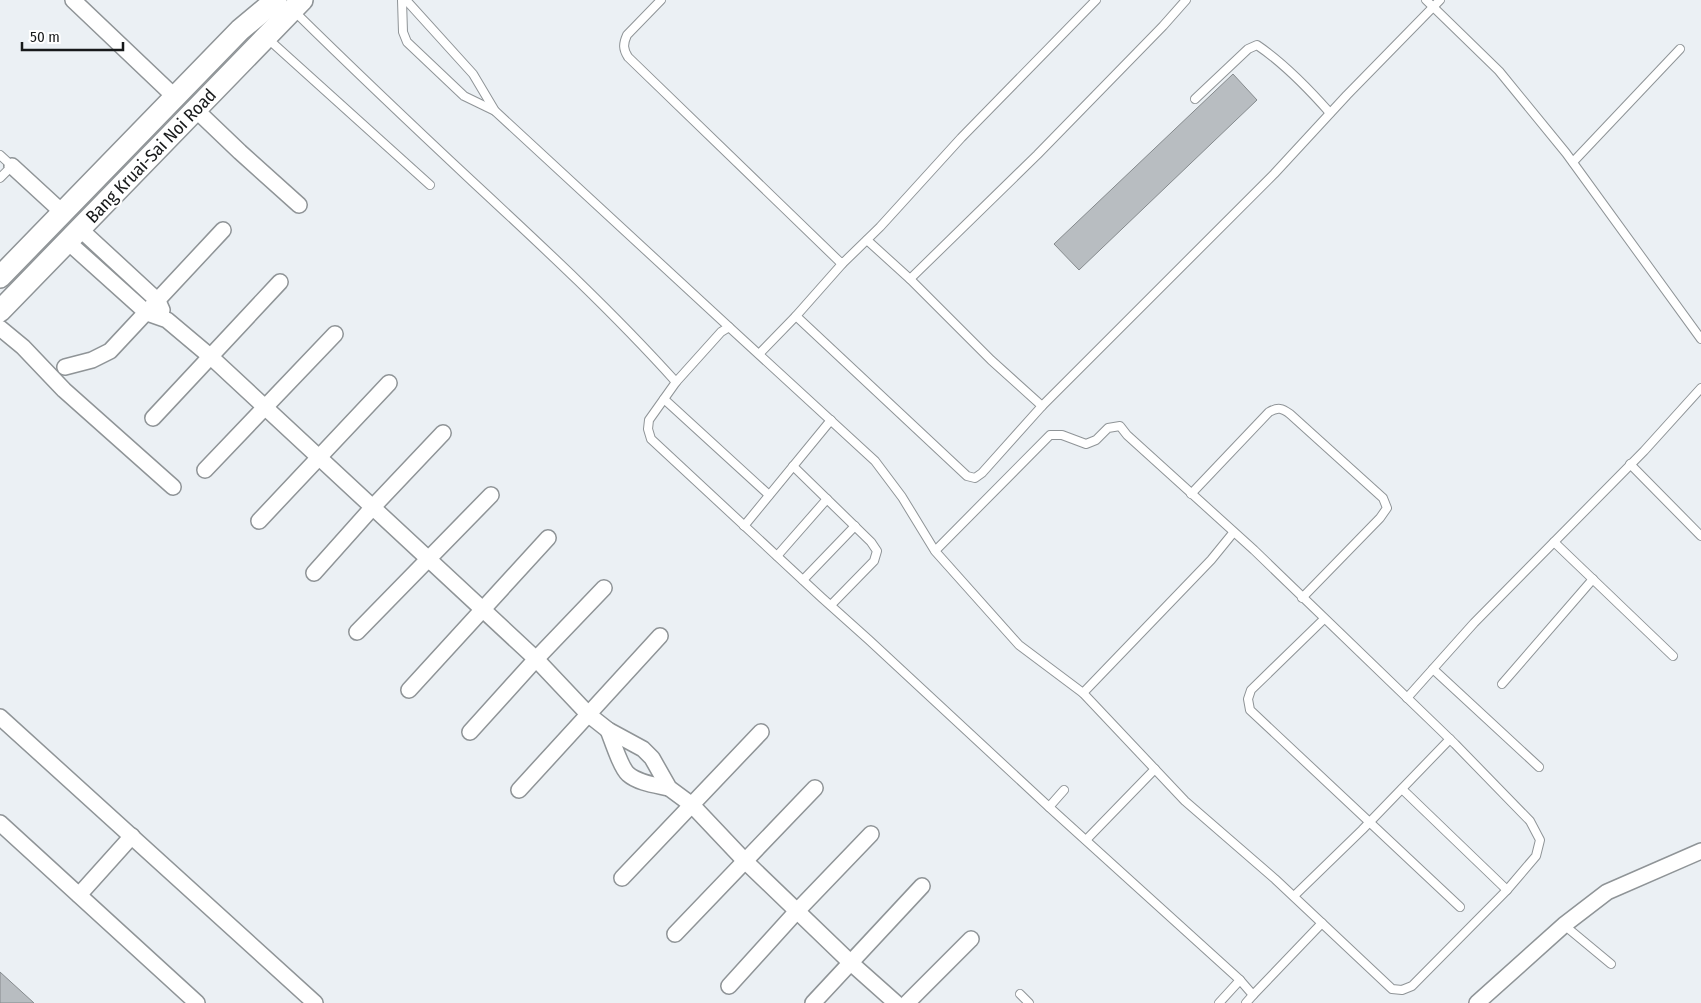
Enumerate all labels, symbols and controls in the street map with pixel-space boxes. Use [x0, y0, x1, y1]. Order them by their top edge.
scale bar [22, 20, 124, 52]
text: 50 m [30, 28, 60, 46]
street label: Bang Kruai-Sai Noi Road [81, 84, 221, 228]

